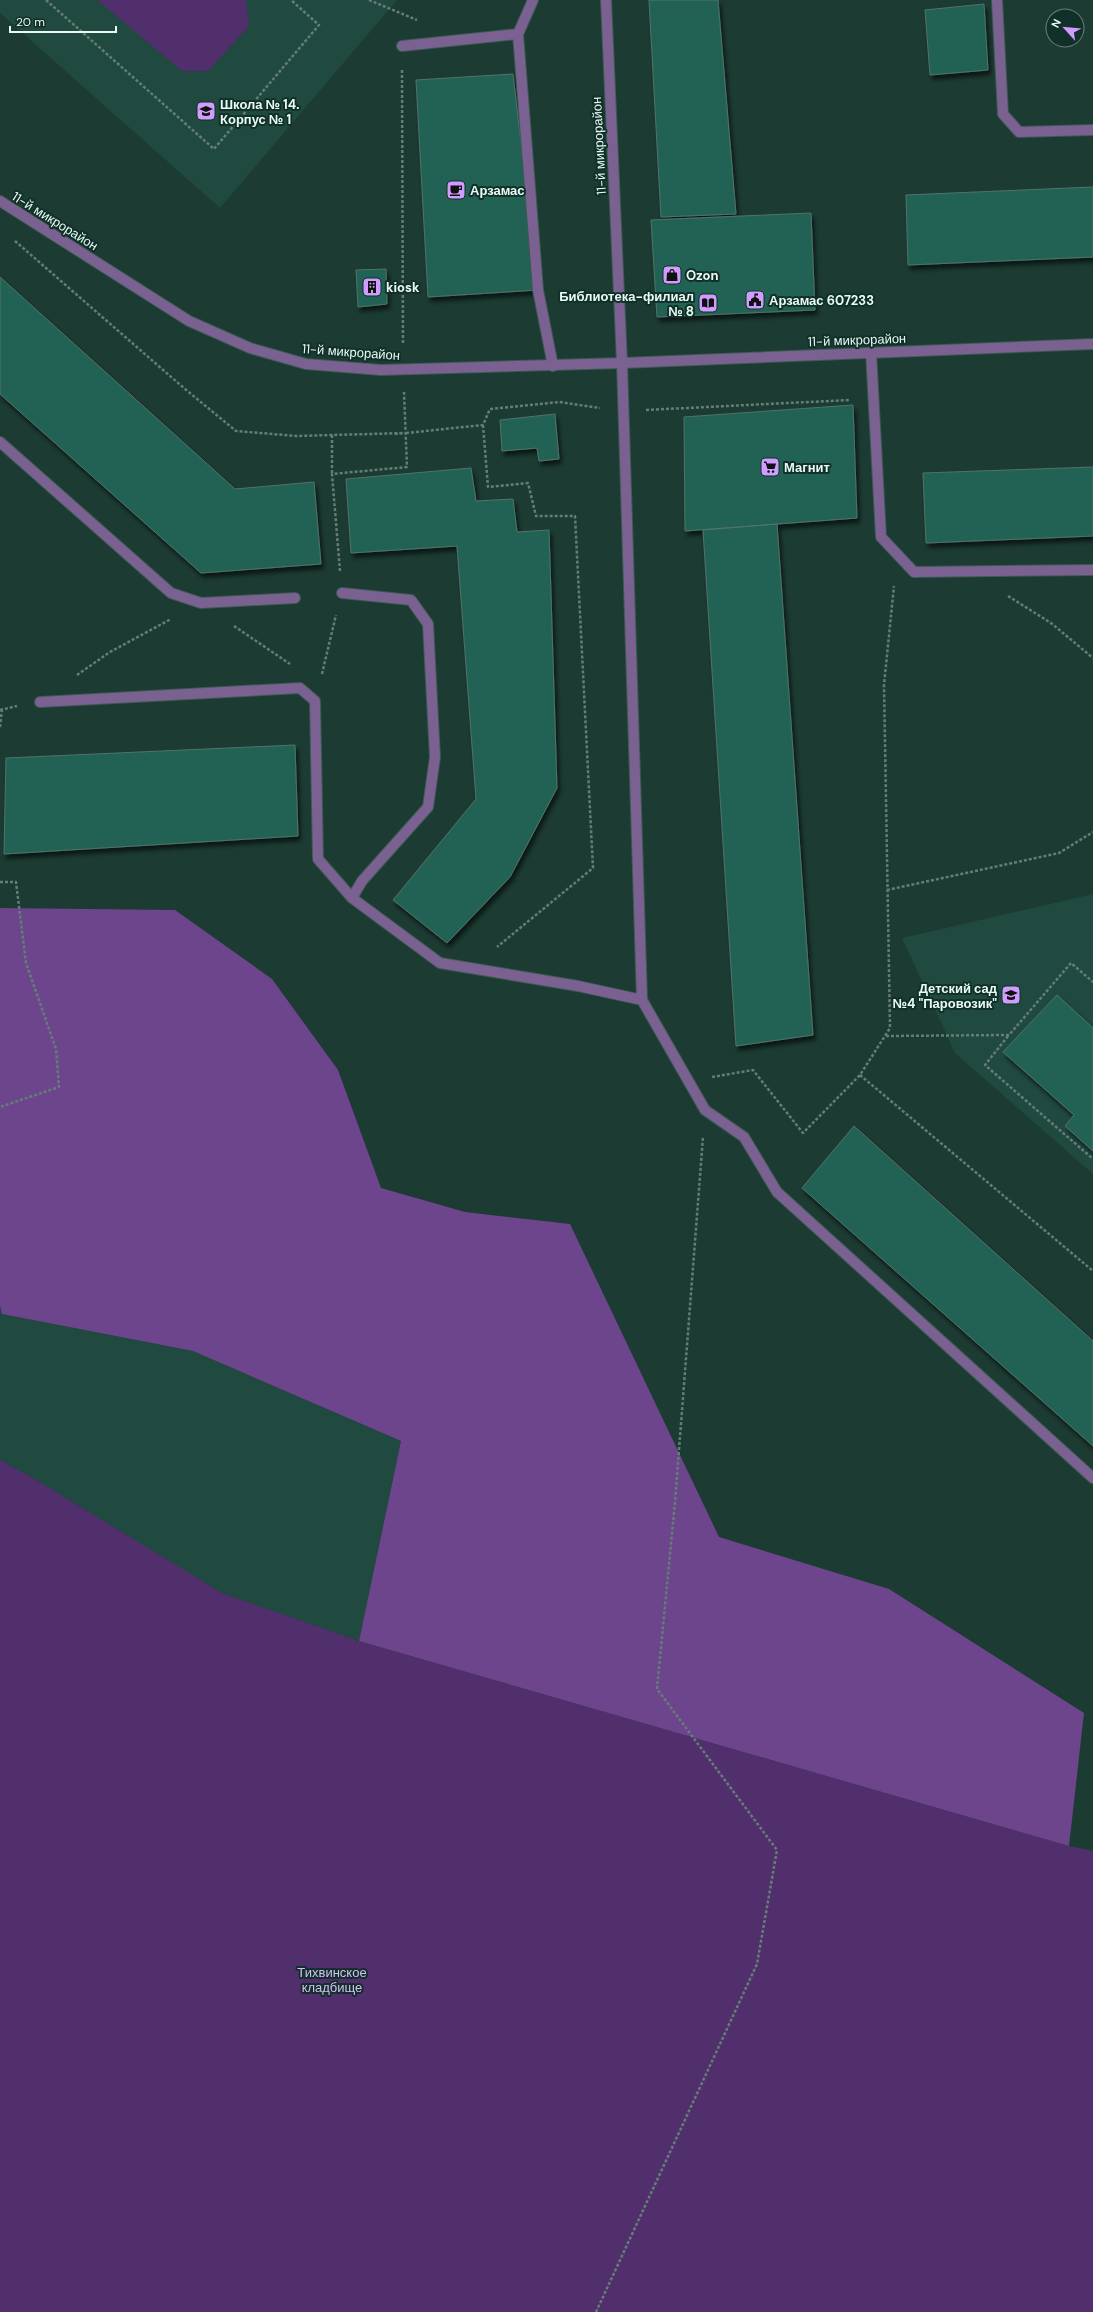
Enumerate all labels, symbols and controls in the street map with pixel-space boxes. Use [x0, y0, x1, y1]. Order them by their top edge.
scale bar [10, 8, 116, 34]
north arrow [1045, 8, 1085, 48]
text: 20 m [16, 14, 45, 30]
text: N [1048, 17, 1064, 30]
place label: Школа № 14. Корпус № 1 [220, 96, 300, 128]
street label: 11-й микрорайон [588, 96, 610, 196]
school or university icon: Школа № 14. Корпус № 1 [195, 100, 217, 122]
cafe icon: Арзамас [445, 179, 467, 201]
place label: Арзамас [470, 182, 525, 199]
street label: 11-й микрорайон [9, 188, 101, 254]
shop icon: Ozon [661, 264, 683, 286]
place label: Ozon [686, 267, 719, 284]
building icon: kiosk [361, 276, 383, 298]
place label: kiosk [386, 279, 420, 296]
place label: Библиотека-филиал № 8 [559, 288, 694, 320]
public building icon: Арзамас 607233 [744, 289, 766, 311]
library icon: Библиотека-филиал № 8 [697, 292, 719, 314]
place label: Арзамас 607233 [769, 292, 874, 309]
street label: 11-й микрорайон [808, 330, 906, 350]
street label: 11-й микрорайон [301, 340, 401, 364]
supermarket icon: Магнит [759, 456, 781, 478]
place label: Магнит [784, 459, 830, 476]
place label: Детский сад №4 "Паровозик" [892, 980, 998, 1012]
school or university icon: Детский сад №4 "Паровозик" [1000, 984, 1022, 1006]
park label: Тихвинское кладбище [297, 1964, 367, 1996]

